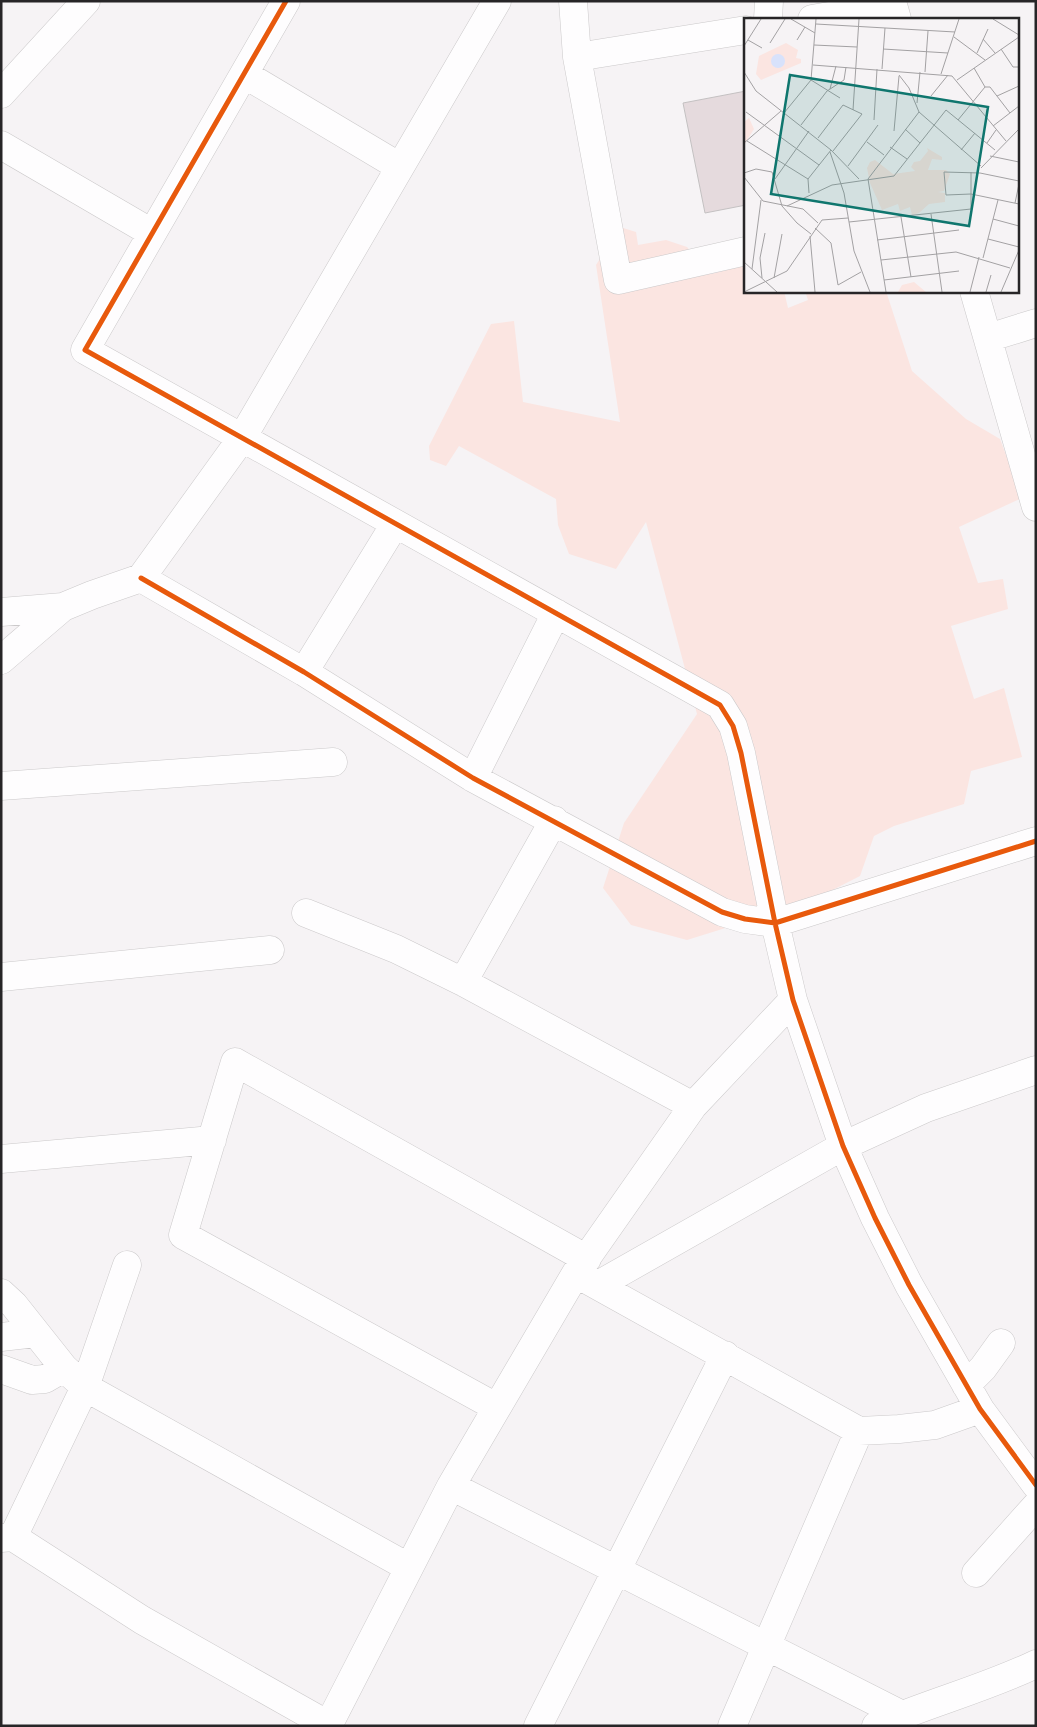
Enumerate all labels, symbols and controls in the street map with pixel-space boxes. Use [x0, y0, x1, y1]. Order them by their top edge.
inset map [744, 18, 1020, 292]

